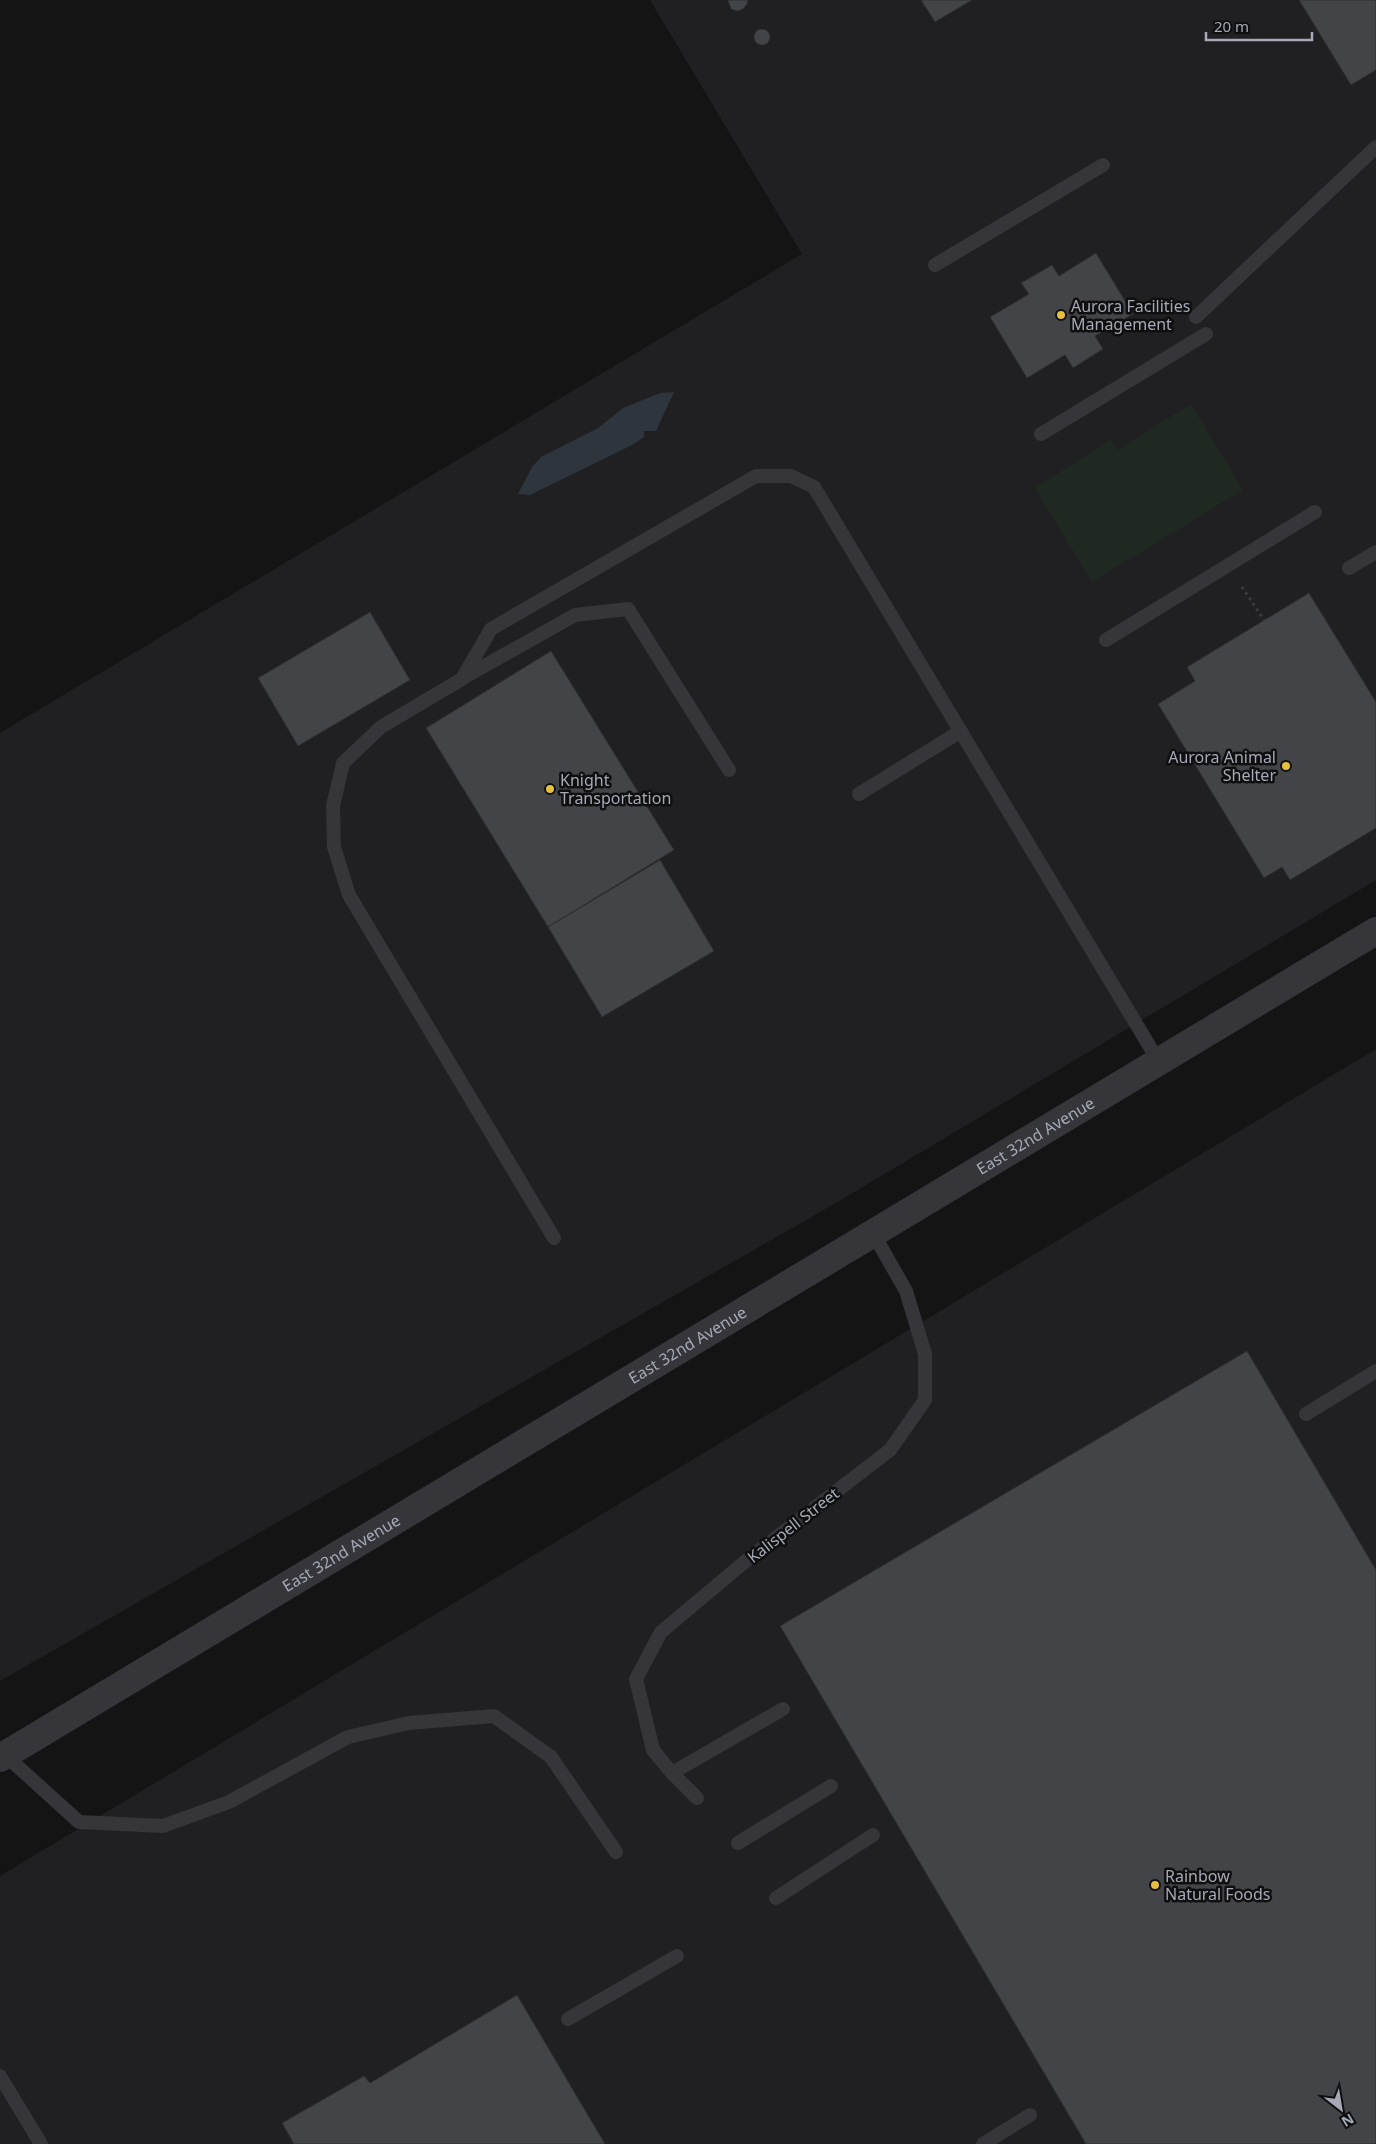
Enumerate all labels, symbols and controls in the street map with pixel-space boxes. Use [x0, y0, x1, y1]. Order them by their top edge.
scale bar [1206, 10, 1312, 42]
text: 20 m [1214, 16, 1249, 36]
place label: Aurora Facilities Management [1071, 295, 1190, 335]
marker: Aurora Facilities Management [1055, 309, 1067, 321]
place label: Aurora Animal Shelter [1168, 746, 1276, 786]
marker: Aurora Animal Shelter [1280, 760, 1292, 772]
place label: Knight Transportation [560, 769, 671, 809]
marker: Knight Transportation [544, 783, 556, 795]
street label: East 32nd Avenue [972, 1092, 1098, 1180]
street label: East 32nd Avenue [624, 1301, 750, 1389]
street label: Kalispell Street [743, 1482, 844, 1568]
street label: East 32nd Avenue [278, 1509, 404, 1597]
place label: Rainbow Natural Foods [1165, 1865, 1271, 1905]
marker: Rainbow Natural Foods [1149, 1879, 1161, 1891]
north arrow [1316, 2084, 1366, 2134]
text: N [1338, 2109, 1358, 2132]

